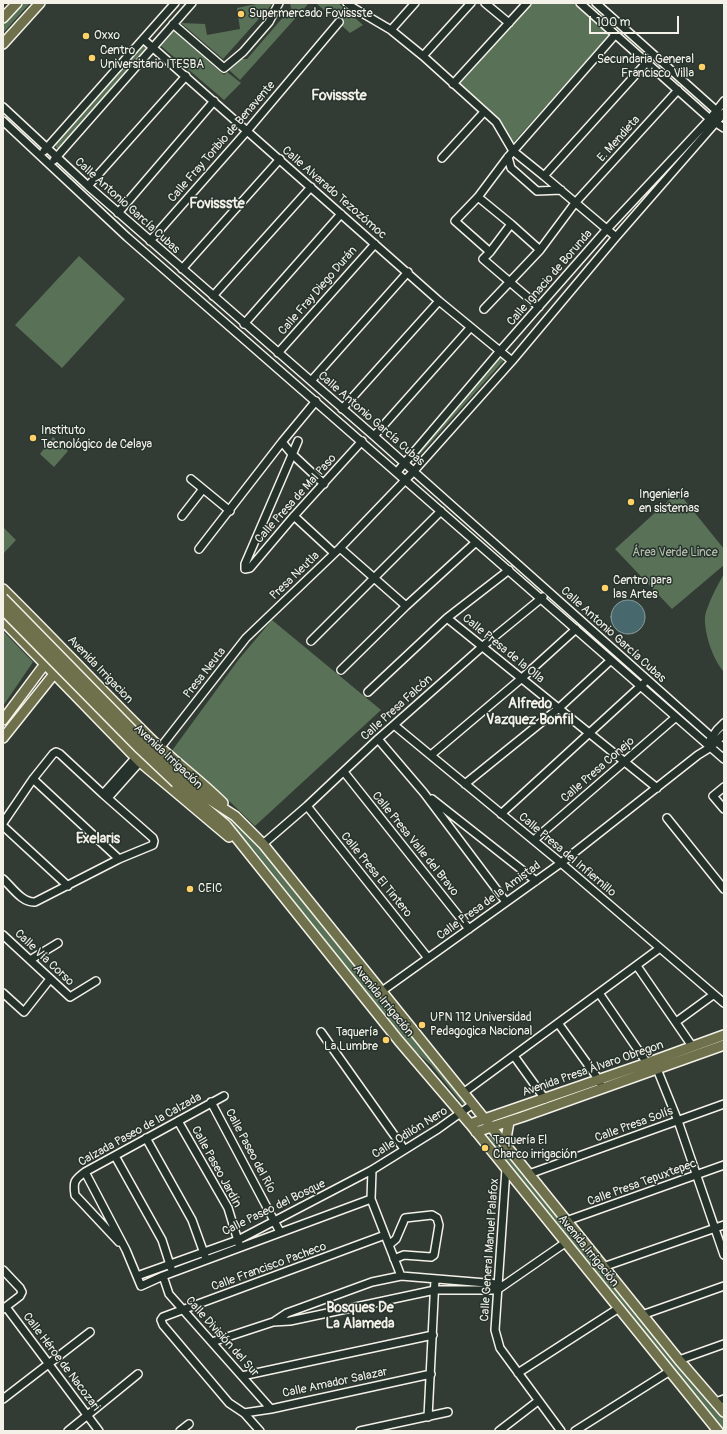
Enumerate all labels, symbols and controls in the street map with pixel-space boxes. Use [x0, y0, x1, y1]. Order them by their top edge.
place label: Supermercado Fovissste [249, 7, 373, 21]
scale bar [591, 8, 681, 34]
marker: Supermercado Fovissste [236, 9, 246, 19]
text: 100 m [596, 15, 630, 30]
place label: Oxxo [94, 29, 120, 43]
marker: Oxxo [81, 31, 91, 41]
place label: Centro Universitario ITESBA [100, 44, 204, 72]
marker: Centro Universitario ITESBA [87, 53, 97, 63]
place label: Secundaria General Francisco Villa [597, 53, 694, 81]
marker: Secundaria General Francisco Villa [697, 62, 707, 72]
street label: Calle Fray Toribio de Benavente [165, 78, 279, 206]
district label: Fovissste [311, 88, 367, 104]
street label: E. Mendieta [595, 113, 643, 165]
street label: Calle Alvarado Tezozómoc [279, 144, 389, 242]
street label: Calle Antonio García Cubas [71, 155, 183, 257]
district label: Fovissste [189, 196, 245, 212]
street label: Calle Ignacio de Borunda [504, 227, 596, 329]
street label: Calle Fray Diego Durán [276, 244, 360, 338]
street label: Calle Antonio García Cubas [315, 369, 427, 469]
place label: Instituto Tecnológico de Celaya [41, 424, 152, 452]
marker: Instituto Tecnológico de Celaya [28, 433, 38, 443]
street label: Calle Presa de Mal Paso [252, 452, 340, 546]
place label: Ingeniería en sistemas [639, 488, 699, 516]
marker: Ingeniería en sistemas [626, 497, 636, 507]
park label: Área Verde Lince [632, 546, 718, 560]
street label: Presa Neutla [267, 549, 323, 603]
place label: Centro para las Artes [613, 574, 672, 602]
marker: Centro para las Artes [600, 583, 610, 593]
street label: Calle Antonio García Cubas [557, 584, 669, 686]
street label: Calle Presa de la Olla [459, 611, 547, 687]
street label: Avenida Irrigacion [64, 633, 136, 707]
street label: Presa Neuta [181, 645, 229, 701]
street label: Calle Presa Falcón [358, 672, 436, 744]
district label: Alfredo Vazquez Bonfil [486, 696, 574, 728]
street label: Avenida Irrigación [131, 722, 205, 792]
street label: Calle Presa Conejo [558, 734, 638, 806]
street label: Calle Presa Valle del Bravo [369, 789, 461, 899]
street label: Calle Presa del Infiernillo [515, 810, 619, 900]
street label: Calle Presa El Tintero [337, 830, 415, 920]
district label: Exelaris [76, 831, 120, 847]
street label: Calle Presa de la Amistad [434, 859, 544, 943]
place label: CEIC [198, 882, 222, 896]
marker: CEIC [185, 884, 195, 894]
street label: Calle Vía Corso [11, 927, 77, 989]
street label: Avenida Irrigación [350, 962, 416, 1040]
place label: UPN 112 Universidad Pedagogica Nacional [430, 1011, 532, 1039]
marker: UPN 112 Universidad Pedagogica Nacional [417, 1020, 427, 1030]
place label: Taquería La Lumbre [324, 1026, 378, 1054]
marker: Taquería La Lumbre [381, 1035, 391, 1045]
street label: Avenida Presa Álvaro Obregon [520, 1038, 666, 1100]
street label: Calzada Paseo de la Calzada [76, 1090, 204, 1170]
street label: Calle Odilón Nero [370, 1104, 450, 1162]
street label: Calle Presa Solís [593, 1104, 675, 1146]
street label: Calle Paseo del Río [222, 1106, 278, 1196]
street label: Calle Paseo Jardín [188, 1124, 244, 1210]
place label: Taquería El Charco irrigación [493, 1134, 577, 1162]
marker: Taquería El Charco irrigación [480, 1143, 490, 1153]
street label: Calle Presa Tepuxtepec [585, 1157, 699, 1209]
street label: Calle Paseo del Bosque [220, 1177, 328, 1239]
street label: Calle General Manuel Palafox [478, 1178, 502, 1322]
street label: Avenida Irrigación [555, 1212, 621, 1290]
street label: Calle Francisco Pacheco [210, 1239, 328, 1295]
street label: Calle División del Sur [182, 1294, 262, 1380]
district label: Bosques De La Alameda [325, 1300, 395, 1332]
street label: Calle Héroe de Nacozari [19, 1310, 103, 1414]
street label: Calle Amador Salazar [281, 1365, 389, 1401]

